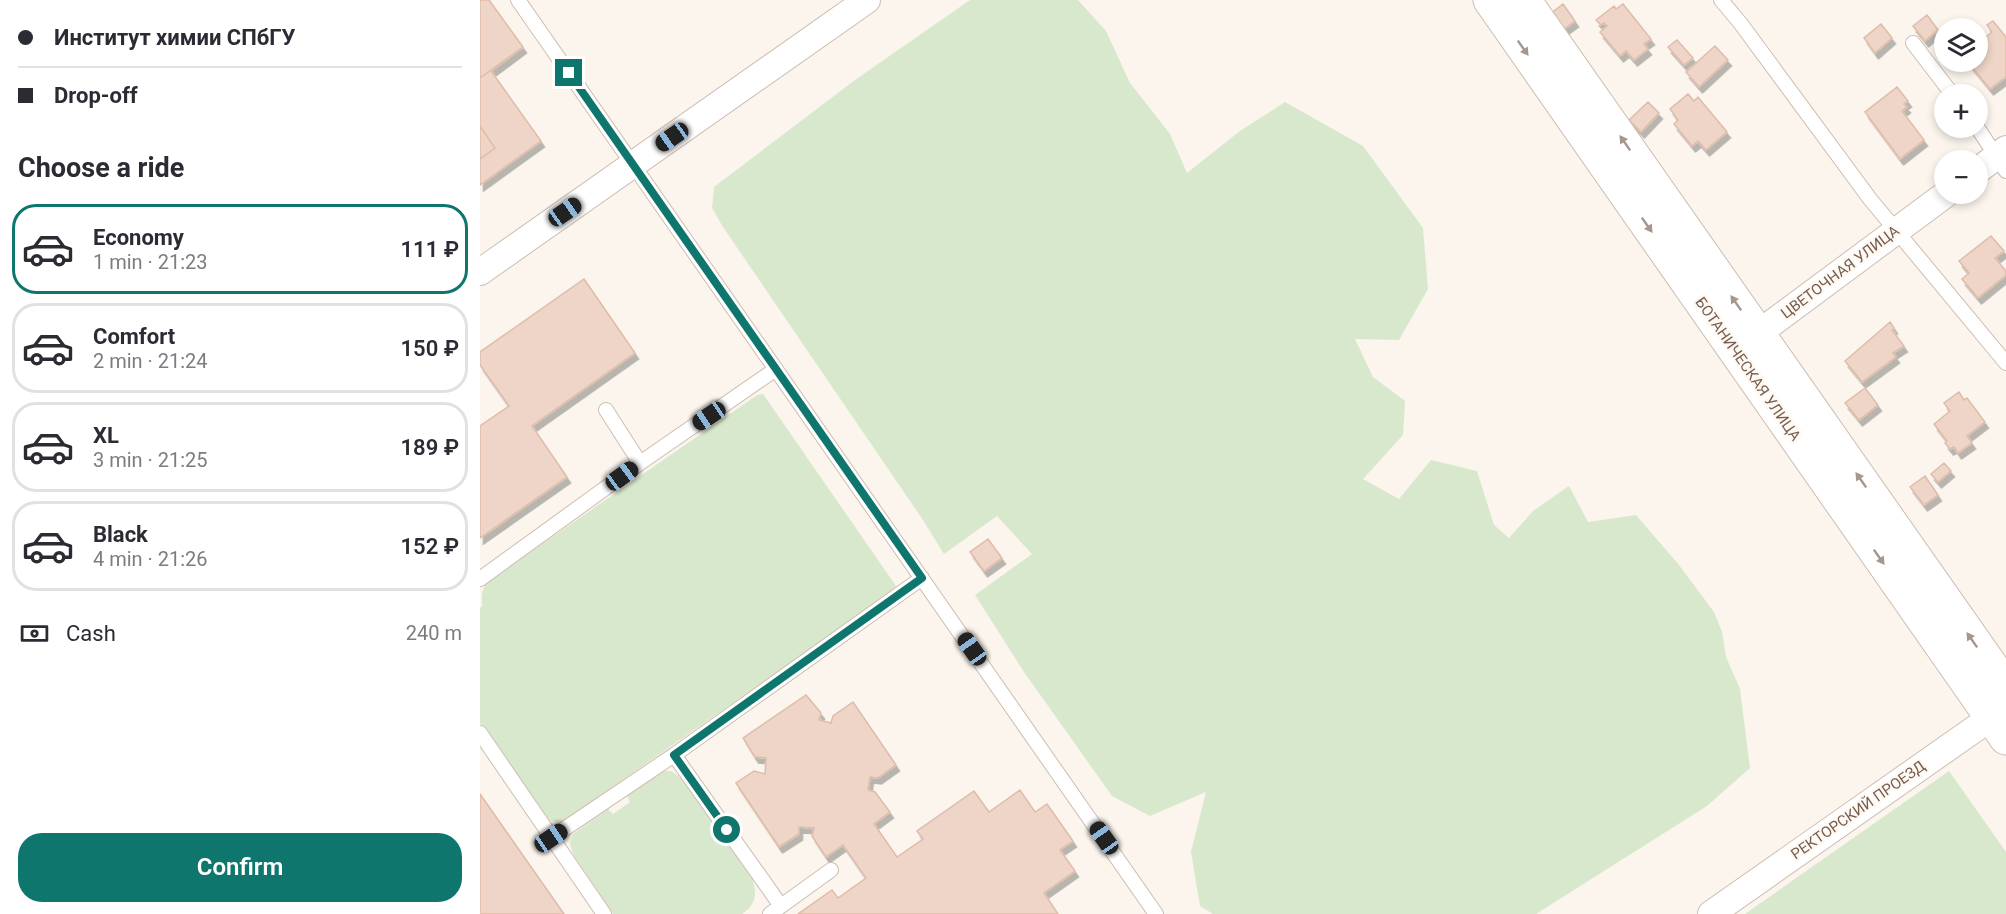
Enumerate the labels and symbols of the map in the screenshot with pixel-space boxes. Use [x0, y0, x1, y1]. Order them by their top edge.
one-way arrow [1517, 40, 1528, 56]
route end [555, 59, 582, 86]
car [652, 119, 692, 155]
one-way arrow [1619, 136, 1631, 152]
car [545, 194, 585, 230]
one-way arrow [1641, 217, 1652, 233]
street label: ЦВЕТОЧНАЯ УЛИЦА [1777, 222, 1903, 322]
street label: БОТАНИЧЕСКАЯ УЛИЦА [1691, 294, 1805, 445]
one-way arrow [1731, 295, 1742, 311]
car [689, 398, 729, 434]
car [602, 458, 642, 494]
one-way arrow [1855, 472, 1867, 488]
one-way arrow [1873, 548, 1885, 564]
car [954, 629, 990, 669]
one-way arrow [1966, 632, 1978, 648]
street label: РЕКТОРСКИЙ ПРОЕЗД [1787, 757, 1929, 863]
route start [713, 816, 740, 843]
car [1086, 818, 1122, 858]
car [531, 820, 571, 856]

